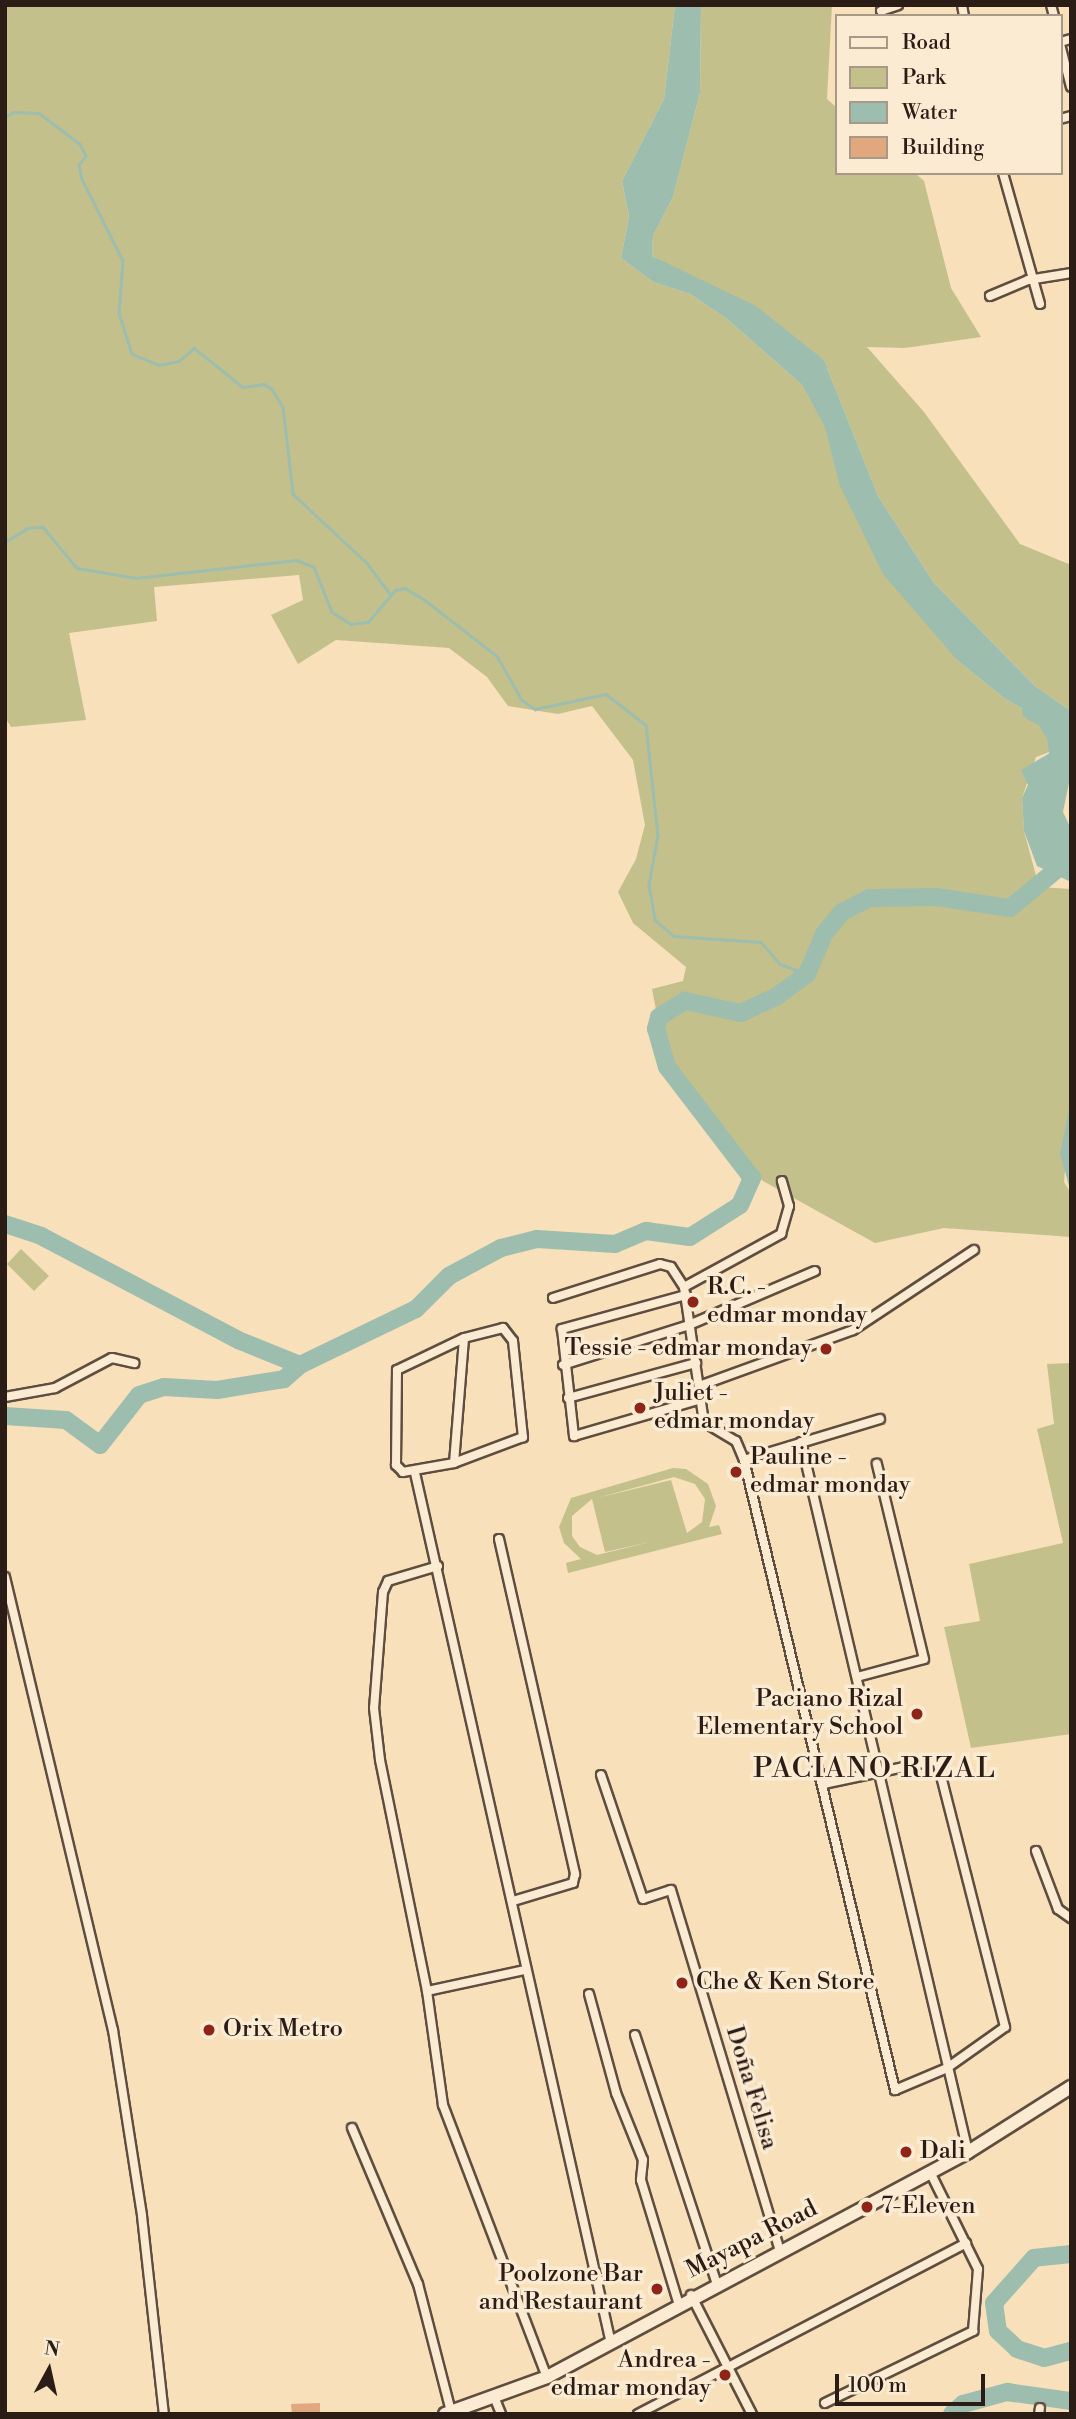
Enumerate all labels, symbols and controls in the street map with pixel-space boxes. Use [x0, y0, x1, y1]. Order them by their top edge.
legend [834, 14, 1062, 175]
text: Road [902, 30, 951, 56]
text: Park [902, 65, 946, 91]
text: Water [902, 100, 957, 126]
text: Building [902, 135, 984, 161]
place label: R.C. - edmar monday [707, 1274, 867, 1330]
marker: R.C. - edmar monday [685, 1294, 701, 1310]
place label: Tessie - edmar monday [564, 1335, 812, 1363]
marker: Tessie - edmar monday [818, 1341, 834, 1357]
place label: Juliet - edmar monday [654, 1380, 814, 1436]
marker: Juliet - edmar monday [632, 1400, 648, 1416]
place label: Pauline - edmar monday [750, 1444, 910, 1500]
marker: Pauline - edmar monday [728, 1464, 744, 1480]
place label: Paciano Rizal Elementary School [697, 1686, 903, 1742]
marker: Paciano Rizal Elementary School [909, 1706, 925, 1722]
district label: PACIANO RIZAL [755, 1752, 995, 1786]
place label: Che & Ken Store [696, 1969, 875, 1997]
marker: Che & Ken Store [674, 1975, 690, 1991]
place label: Orix Metro [223, 2016, 343, 2044]
marker: Orix Metro [201, 2022, 217, 2038]
street label: Doña Felisa [719, 2023, 783, 2153]
place label: Dali [920, 2138, 966, 2166]
marker: Dali [898, 2144, 914, 2160]
place label: 7-Eleven [881, 2193, 976, 2221]
street label: Mayapa Road [682, 2195, 822, 2285]
marker: 7-Eleven [859, 2199, 875, 2215]
place label: Poolzone Bar and Restaurant [479, 2261, 643, 2317]
marker: Poolzone Bar and Restaurant [649, 2281, 665, 2297]
north arrow [14, 2335, 84, 2405]
text: N [43, 2336, 61, 2362]
place label: Andrea - edmar monday [551, 2347, 711, 2403]
scale bar [838, 2360, 988, 2404]
marker: Andrea - edmar monday [717, 2367, 733, 2383]
text: 100 m [848, 2373, 907, 2399]

